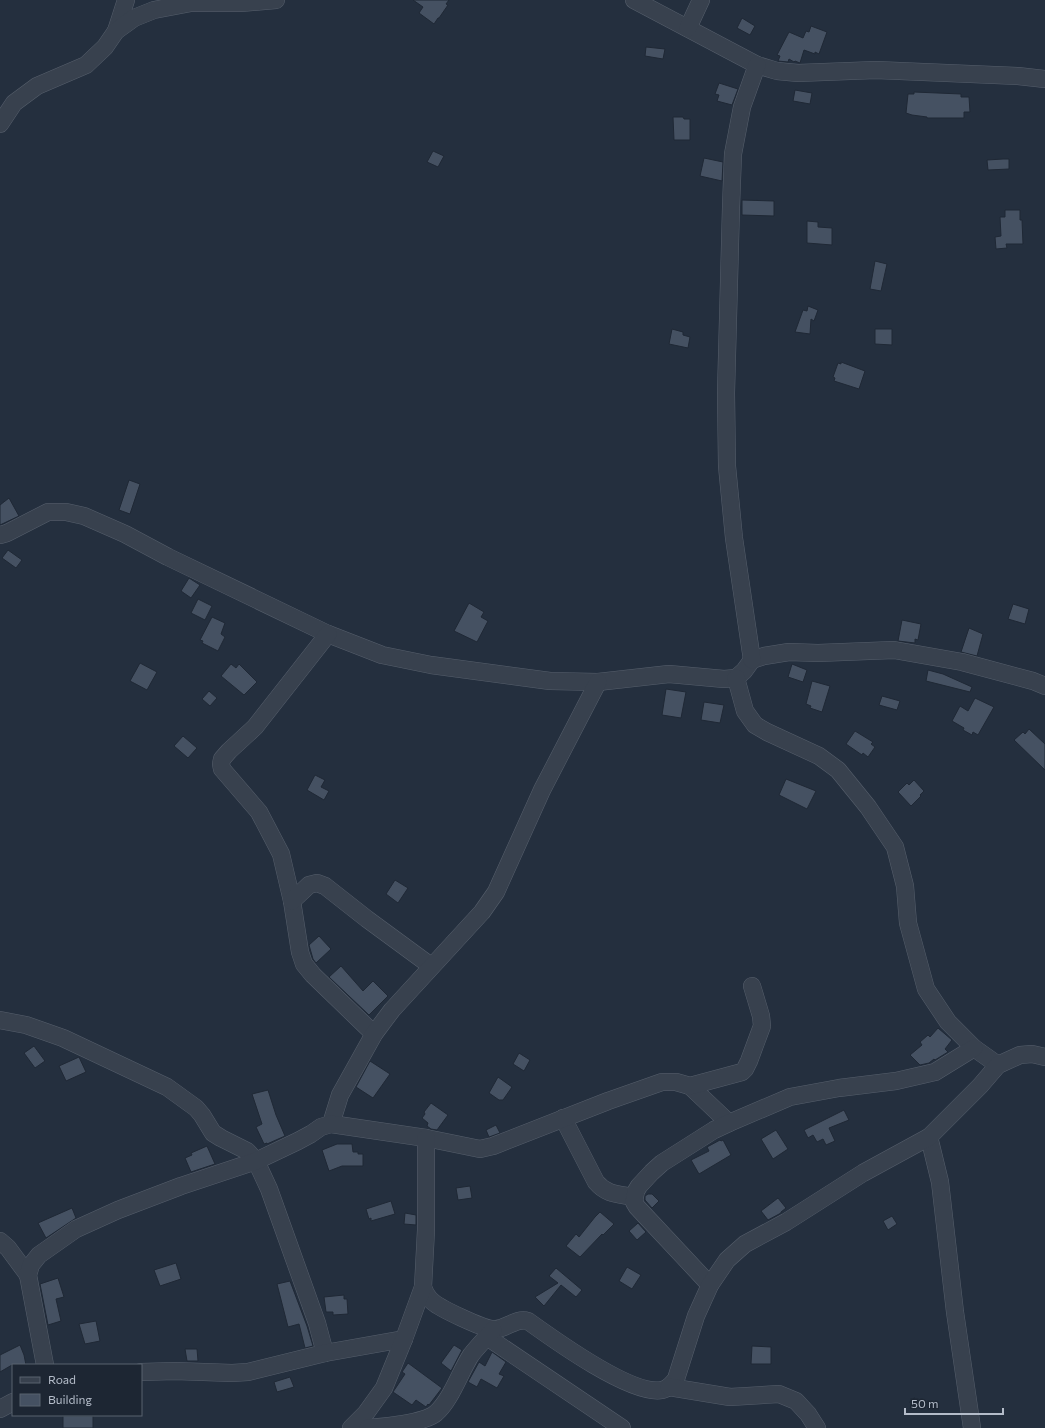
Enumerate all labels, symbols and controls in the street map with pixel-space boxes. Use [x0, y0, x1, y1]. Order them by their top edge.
legend [12, 1364, 142, 1416]
text: Road [48, 1372, 76, 1386]
scale bar [905, 1390, 1003, 1416]
text: Building [48, 1392, 92, 1406]
text: 50 m [911, 1396, 939, 1410]

